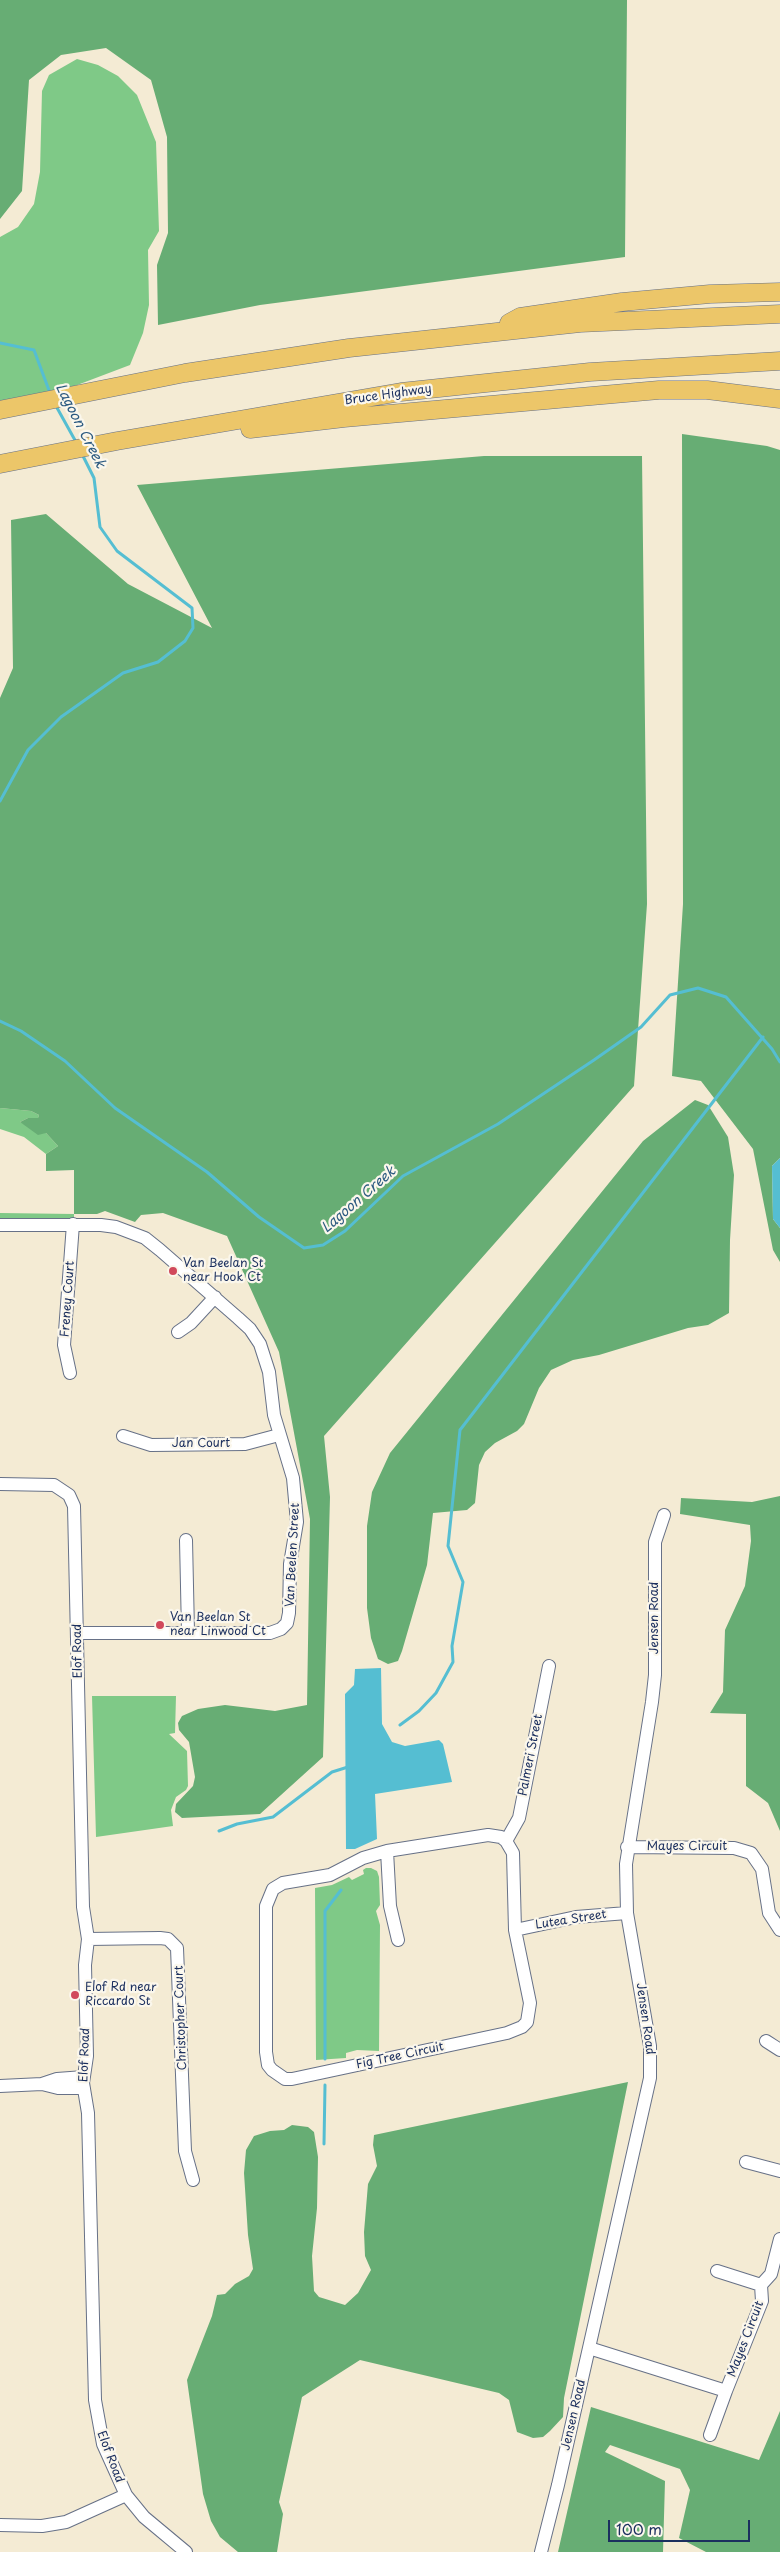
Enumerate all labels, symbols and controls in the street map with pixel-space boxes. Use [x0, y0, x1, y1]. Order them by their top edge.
water label: Lagoon Creek [51, 381, 109, 471]
street label: Bruce Highway [344, 382, 432, 408]
water label: Lagoon Creek [319, 1163, 399, 1237]
place label: Van Beelan St near Hook Ct [183, 1257, 264, 1285]
street label: Freney Court [58, 1260, 78, 1338]
marker: Van Beelan St near Hook Ct [167, 1265, 179, 1277]
street label: Jan Court [172, 1437, 230, 1451]
street label: Van Beelen Street [283, 1503, 303, 1607]
street label: Jensen Road [648, 1582, 662, 1654]
place label: Van Beelan St near Linwood Ct [170, 1611, 266, 1639]
marker: Van Beelan St near Linwood Ct [154, 1619, 166, 1631]
street label: Elof Road [70, 1624, 86, 1678]
street label: Palmeri Street [516, 1713, 546, 1797]
street label: Mayes Circuit [647, 1840, 727, 1854]
street label: Lutea Street [534, 1907, 608, 1933]
street label: Christopher Court [172, 1965, 190, 2071]
place label: Elof Rd near Riccardo St [85, 1981, 156, 2009]
street label: Jensen Road [633, 1982, 657, 2056]
marker: Elof Rd near Riccardo St [69, 1989, 81, 2001]
street label: Elof Road [77, 2028, 93, 2082]
street label: Fig Tree Circuit [355, 2040, 445, 2072]
street label: Mayes Circuit [725, 2299, 767, 2379]
street label: Jensen Road [559, 2378, 589, 2452]
street label: Elof Road [94, 2429, 126, 2485]
scale bar [610, 2510, 752, 2542]
text: 100 m [616, 2517, 662, 2540]

